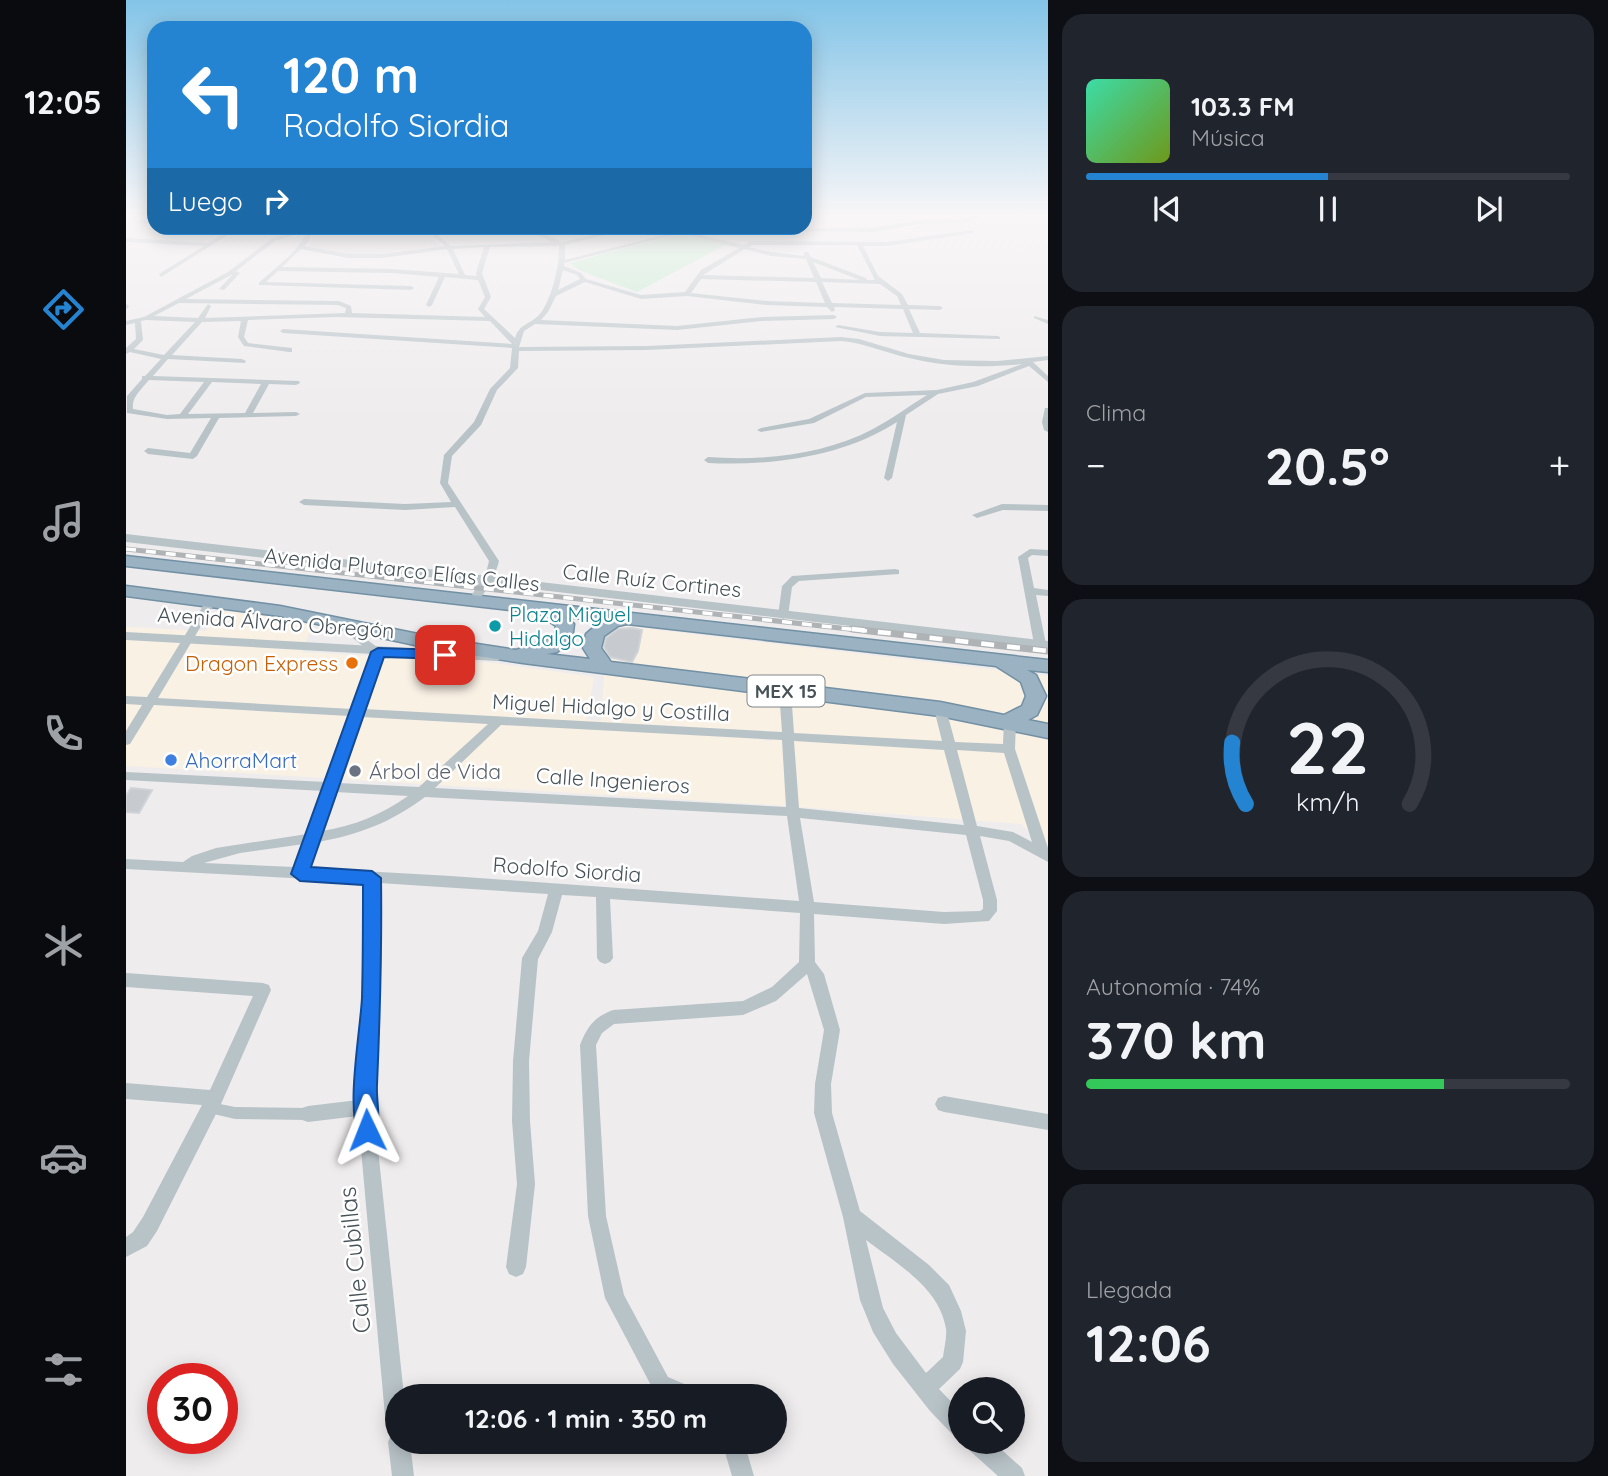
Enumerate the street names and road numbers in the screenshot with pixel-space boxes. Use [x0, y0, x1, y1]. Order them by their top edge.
street label: Avenida Plutarco Elías Calles [263, 542, 541, 596]
street label: Calle Ruíz Cortines [561, 558, 743, 602]
street label: Avenida Álvaro Obregón [157, 601, 395, 643]
road number: MEX 15 [748, 676, 824, 706]
street label: Miguel Hidalgo y Costilla [492, 688, 730, 726]
street label: Calle Ingenieros [535, 762, 691, 798]
street label: Rodolfo Siordia [492, 851, 642, 887]
street label: Calle Cubillas [331, 1185, 377, 1335]

